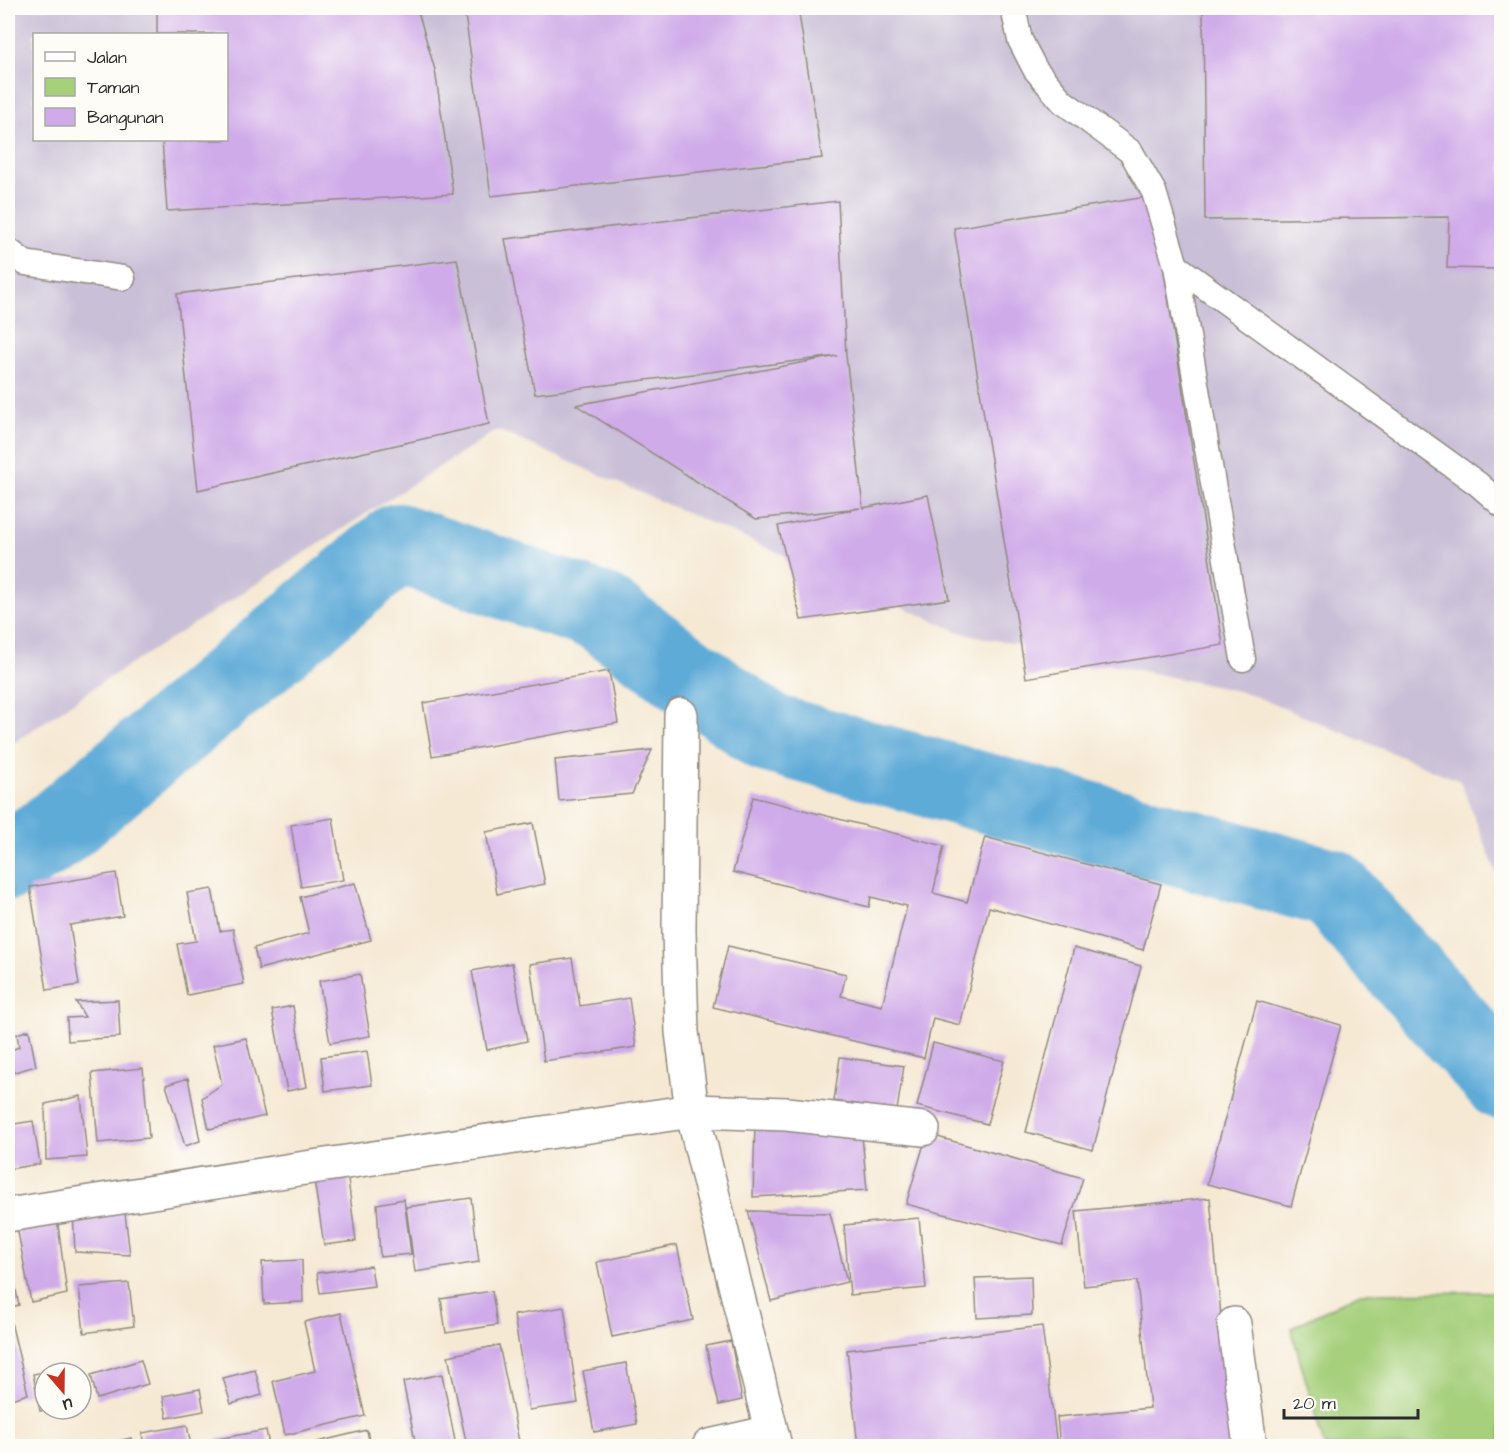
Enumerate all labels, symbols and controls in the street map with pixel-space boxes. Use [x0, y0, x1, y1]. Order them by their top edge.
legend [33, 33, 228, 141]
text: Jalan [87, 45, 127, 70]
text: Taman [87, 75, 140, 100]
text: Bangunan [87, 105, 164, 131]
north arrow [33, 1361, 93, 1421]
scale bar [1284, 1382, 1418, 1420]
text: 20 m [1293, 1391, 1336, 1416]
text: U [60, 1392, 76, 1416]

